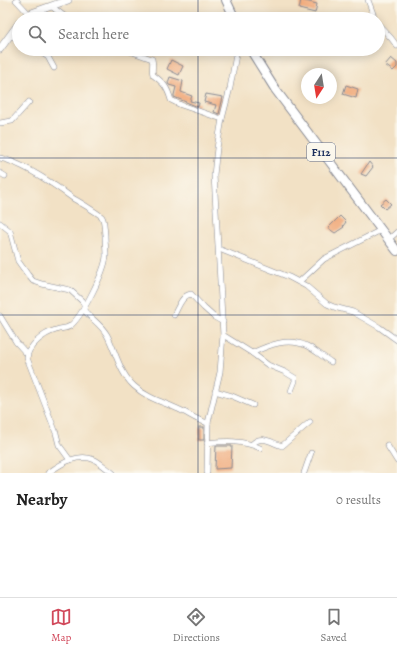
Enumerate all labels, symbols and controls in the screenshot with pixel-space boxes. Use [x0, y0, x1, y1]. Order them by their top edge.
search box [12, 12, 385, 56]
icon: search [26, 23, 48, 45]
text: Search here [58, 24, 129, 44]
north arrow [301, 68, 337, 104]
road number: F112 [307, 143, 335, 161]
text: Nearby [16, 488, 67, 511]
text: 0 results [336, 491, 381, 508]
tab: Map [50, 606, 72, 645]
tab: Directions [173, 606, 220, 645]
tab: Saved [321, 606, 347, 645]

